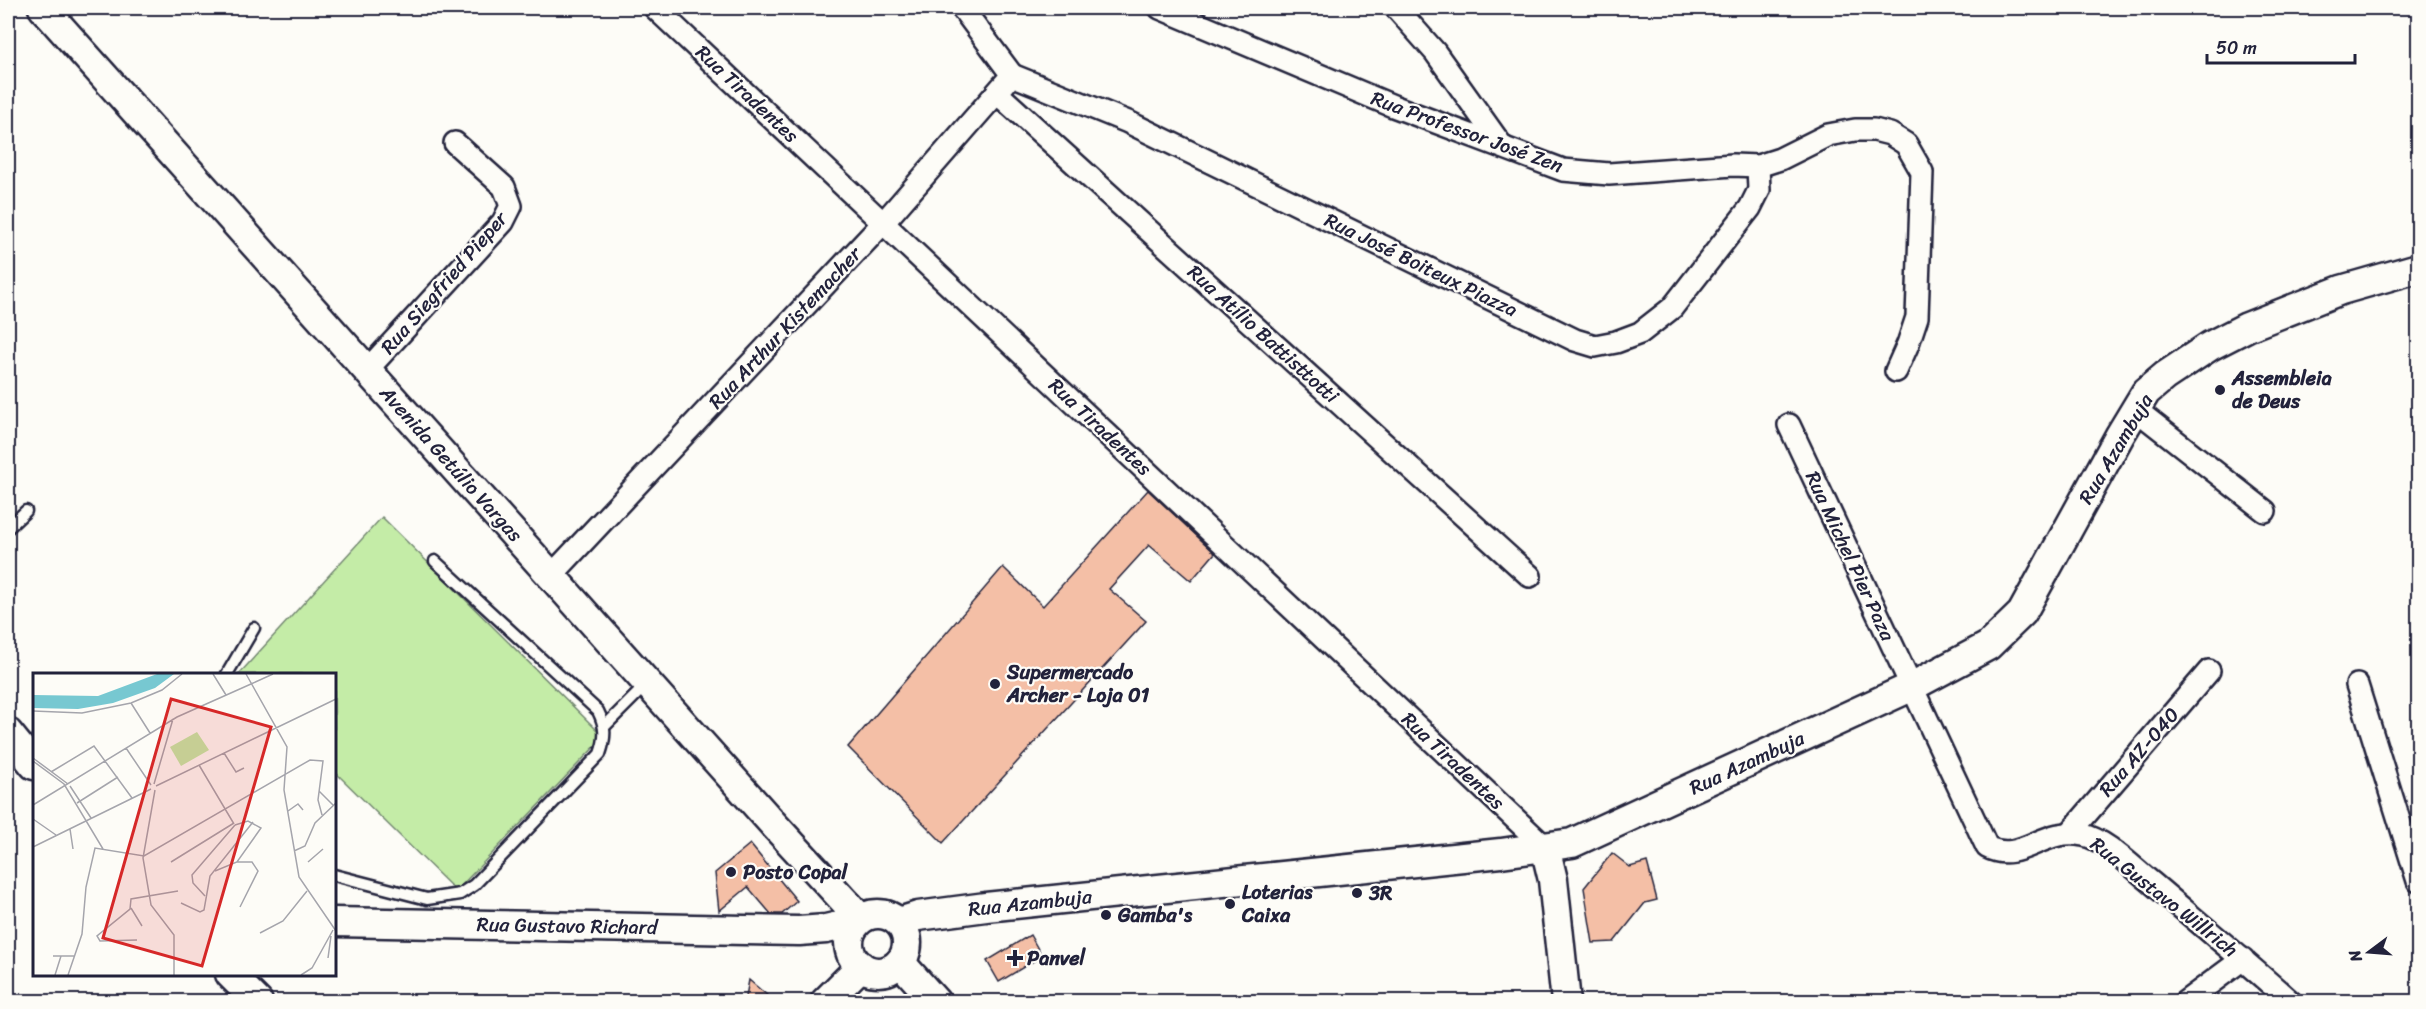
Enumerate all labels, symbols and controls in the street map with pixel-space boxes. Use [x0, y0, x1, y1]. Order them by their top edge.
scale bar [2207, 27, 2356, 65]
text: 50 m [2216, 32, 2257, 64]
street label: Rua Tiradentes [687, 36, 808, 152]
street label: Rua Professor José Zen [1366, 81, 1568, 183]
street label: Rua Siegfried Pieper [372, 203, 517, 363]
street label: Rua José Boiteux Piazza [1318, 203, 1524, 327]
street label: Rua Arthur Kistemacher [700, 237, 871, 418]
street label: Rua Atílio Battisttotti [1179, 256, 1348, 413]
place label: Assembleia de Deus [2231, 361, 2332, 419]
street label: Rua Tiradentes [1040, 369, 1161, 485]
street label: Avenida Getúlio Vargas [370, 377, 532, 551]
marker: Assembleia de Deus [2213, 383, 2227, 397]
street label: Rua Azambuja [2069, 386, 2163, 511]
street label: Rua Michel Pier Paza [1795, 465, 1905, 648]
place label: Supermercado Archer - Loja 01 [1006, 655, 1150, 713]
inset map [33, 673, 336, 976]
marker: Supermercado Archer - Loja 01 [988, 677, 1002, 691]
street label: Rua AZ-040 [2090, 699, 2188, 805]
street label: Rua Tiradentes [1393, 703, 1514, 819]
street label: Rua Azambuja [1683, 721, 1811, 805]
street label: Rua Gustavo Willrich [2082, 828, 2246, 966]
place label: Posto Copal [743, 855, 849, 890]
marker: Posto Copal [724, 865, 738, 879]
place label: Loterias Caixa [1241, 875, 1313, 933]
place label: 3R [1368, 876, 1393, 911]
street label: Rua Azambuja [966, 879, 1094, 927]
marker: 3R [1350, 886, 1364, 900]
marker: Loterias Caixa [1223, 897, 1237, 911]
place label: Gamba's [1117, 898, 1193, 933]
street label: Rua Gustavo Richard [476, 907, 659, 945]
marker: Gamba's [1099, 908, 1113, 922]
north arrow [2339, 922, 2399, 982]
place label: Panvel [1027, 941, 1087, 976]
text: N [2339, 946, 2371, 966]
marker: Panvel [1008, 951, 1022, 965]

